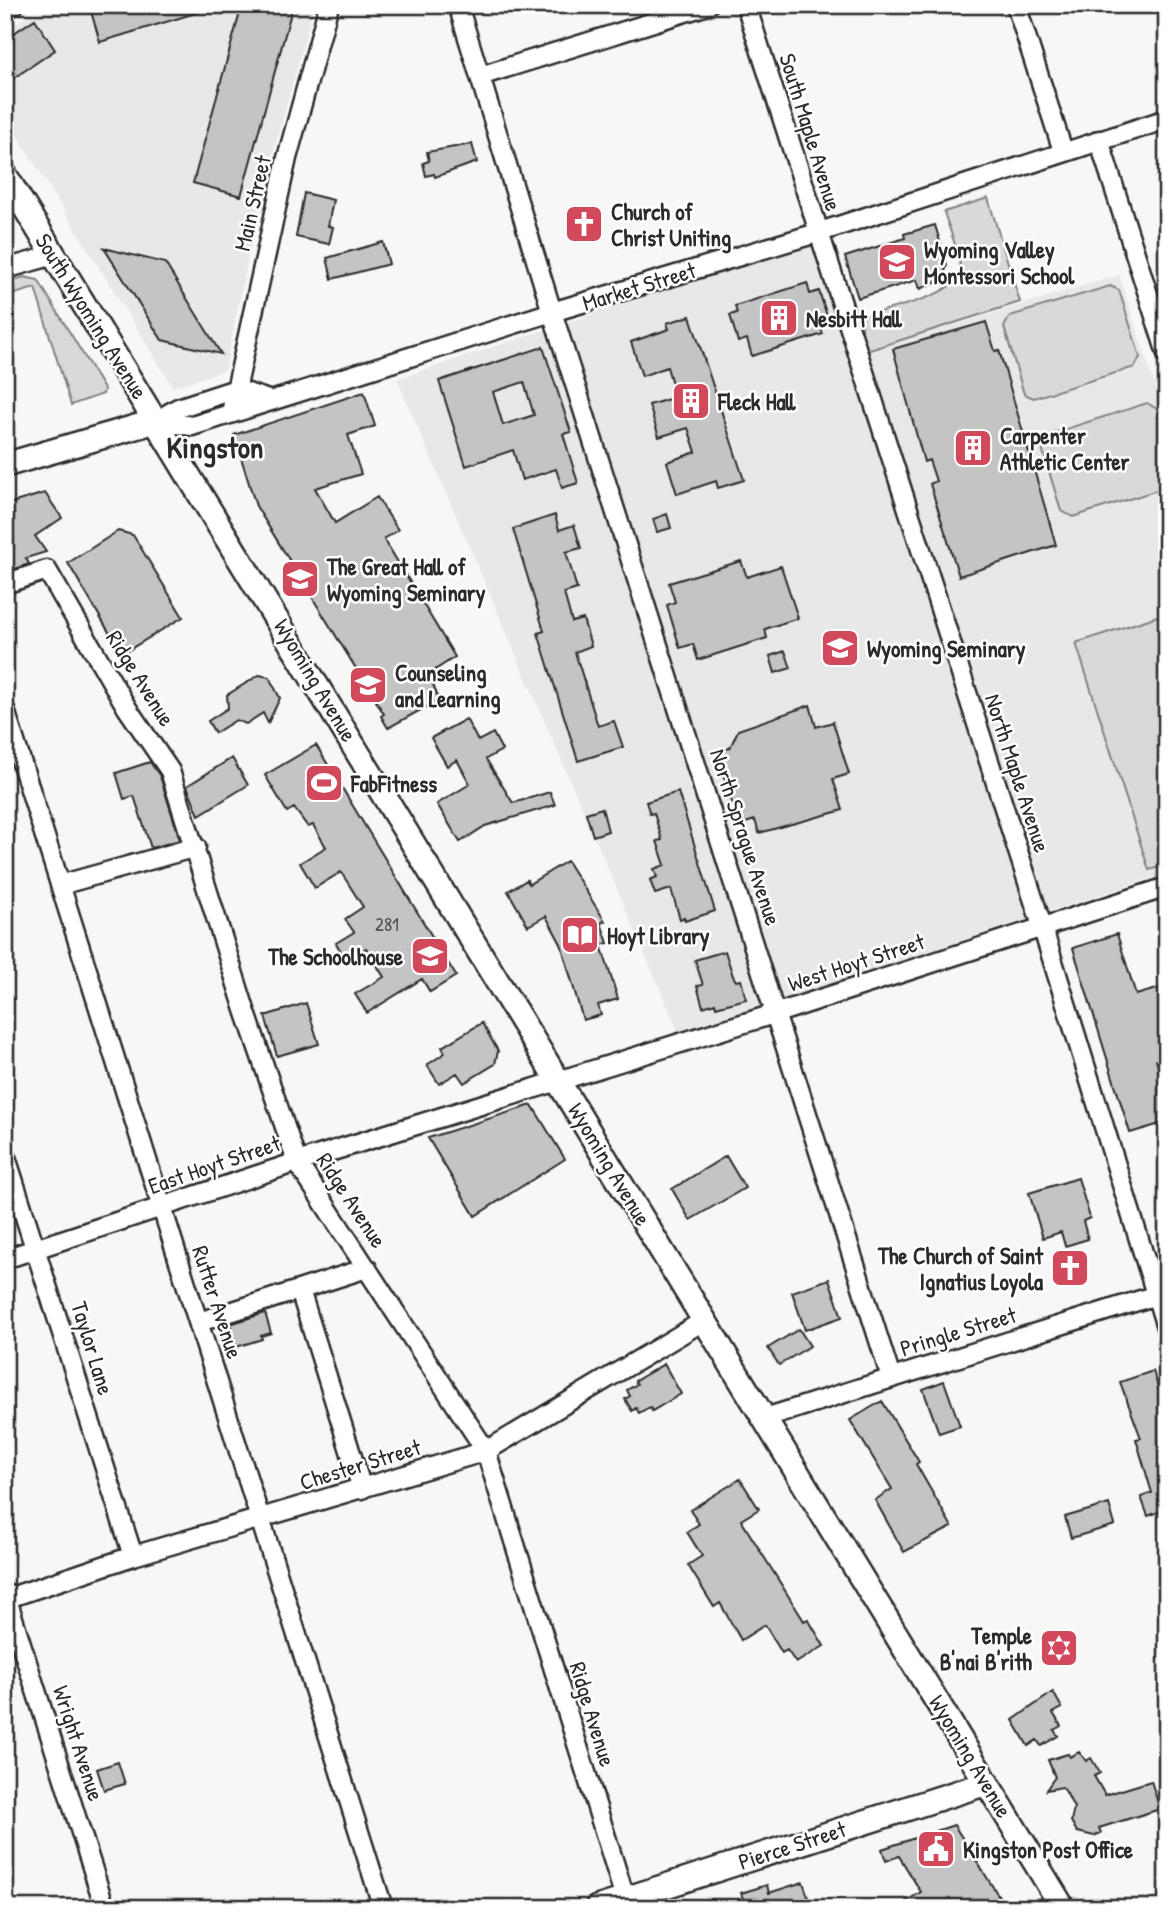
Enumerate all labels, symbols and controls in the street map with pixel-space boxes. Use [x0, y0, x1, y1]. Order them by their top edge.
street label: South Maple Avenue [772, 49, 850, 215]
street label: Main Street [226, 151, 278, 254]
place label: Church of Christ Uniting [611, 196, 731, 254]
church icon: Church of Christ Uniting [563, 203, 605, 245]
street label: South Wyoming Avenue [28, 227, 156, 405]
place label: Wyoming Valley Montessori School [924, 234, 1075, 291]
school or university icon: Wyoming Valley Montessori School [876, 241, 918, 283]
street label: Market Street [579, 254, 701, 318]
building icon: Nesbitt Hall [758, 297, 800, 339]
place label: Nesbitt Hall [806, 303, 903, 334]
building icon: Fleck Hall [670, 380, 712, 422]
place label: Fleck Hall [717, 386, 796, 417]
place label: Carpenter Athletic Center [1000, 420, 1130, 477]
district label: Kingston [167, 427, 263, 468]
building icon: Carpenter Athletic Center [952, 427, 994, 469]
place label: The Great Hall of Wyoming Seminary [326, 551, 486, 609]
school or university icon: The Great Hall of Wyoming Seminary [279, 558, 321, 600]
street label: Wyoming Avenue [267, 613, 365, 747]
street label: Ridge Avenue [99, 624, 183, 732]
school or university icon: Wyoming Seminary [819, 627, 861, 669]
place label: Wyoming Seminary [867, 633, 1026, 665]
place label: Counseling and Learning [395, 657, 500, 715]
school or university icon: Counseling and Learning [347, 664, 389, 706]
street label: North Maple Avenue [978, 690, 1058, 856]
street label: North Sprague Avenue [703, 745, 789, 929]
sports icon: FabFitness [303, 762, 345, 804]
place label: FabFitness [350, 768, 437, 799]
house number: 281 [375, 911, 399, 937]
library icon: Hoyt Library [559, 914, 601, 956]
place label: Hoyt Library [607, 920, 710, 952]
street label: West Hoyt Street [784, 925, 929, 999]
school or university icon: The Schoolhouse [409, 935, 451, 977]
place label: The Schoolhouse [267, 941, 404, 972]
street label: Wyoming Avenue [561, 1097, 659, 1231]
street label: East Hoyt Street [144, 1127, 285, 1201]
street label: Ridge Avenue [310, 1146, 394, 1254]
place label: The Church of Saint Ignatius Loyola [877, 1240, 1044, 1298]
street label: Rutter Avenue [185, 1242, 251, 1362]
church icon: The Church of Saint Ignatius Loyola [1049, 1247, 1091, 1289]
street label: Taylor Lane [64, 1297, 122, 1399]
street label: Pringle Street [896, 1298, 1021, 1363]
street label: Chester Street [296, 1431, 425, 1497]
place label: Temple B'nai B'rith [940, 1620, 1033, 1677]
synagogue icon: Temple B'nai B'rith [1038, 1627, 1080, 1669]
street label: Ridge Avenue [562, 1658, 624, 1770]
street label: Wright Avenue [46, 1681, 112, 1805]
street label: Wyoming Avenue [922, 1689, 1020, 1823]
street label: Pierce Street [734, 1813, 851, 1877]
public building icon: Kingston Post Office [915, 1828, 957, 1870]
place label: Kingston Post Office [963, 1834, 1134, 1866]

